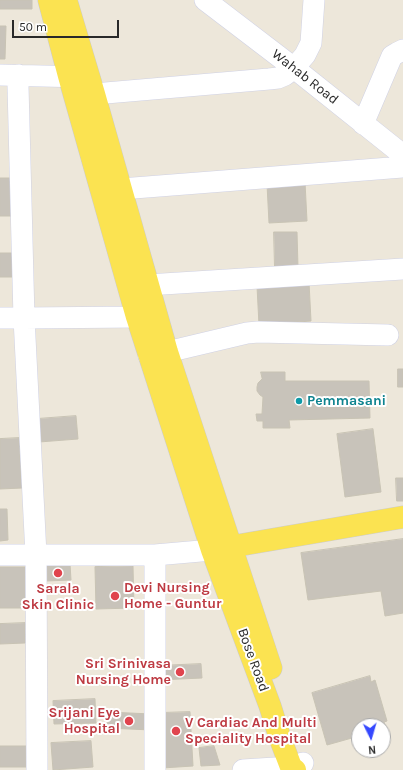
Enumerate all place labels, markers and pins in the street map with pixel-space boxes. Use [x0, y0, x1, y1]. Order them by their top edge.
place label: Pemmasani [307, 393, 386, 409]
marker: Pemmasani [294, 396, 304, 406]
marker: Sarala Skin Clinic [52, 567, 64, 579]
place label: Devi Nursing Home - Guntur [124, 580, 222, 612]
place label: Sarala Skin Clinic [22, 581, 94, 614]
marker: Devi Nursing Home - Guntur [109, 590, 121, 602]
place label: Sri Srinivasa Nursing Home [76, 656, 171, 688]
marker: Sri Srinivasa Nursing Home [174, 666, 186, 678]
place label: Srijani Eye Hospital [49, 705, 120, 738]
marker: Srijani Eye Hospital [123, 715, 135, 727]
place label: V Cardiac And Multi Speciality Hospital [185, 715, 317, 748]
marker: V Cardiac And Multi Speciality Hospital [170, 725, 182, 737]

